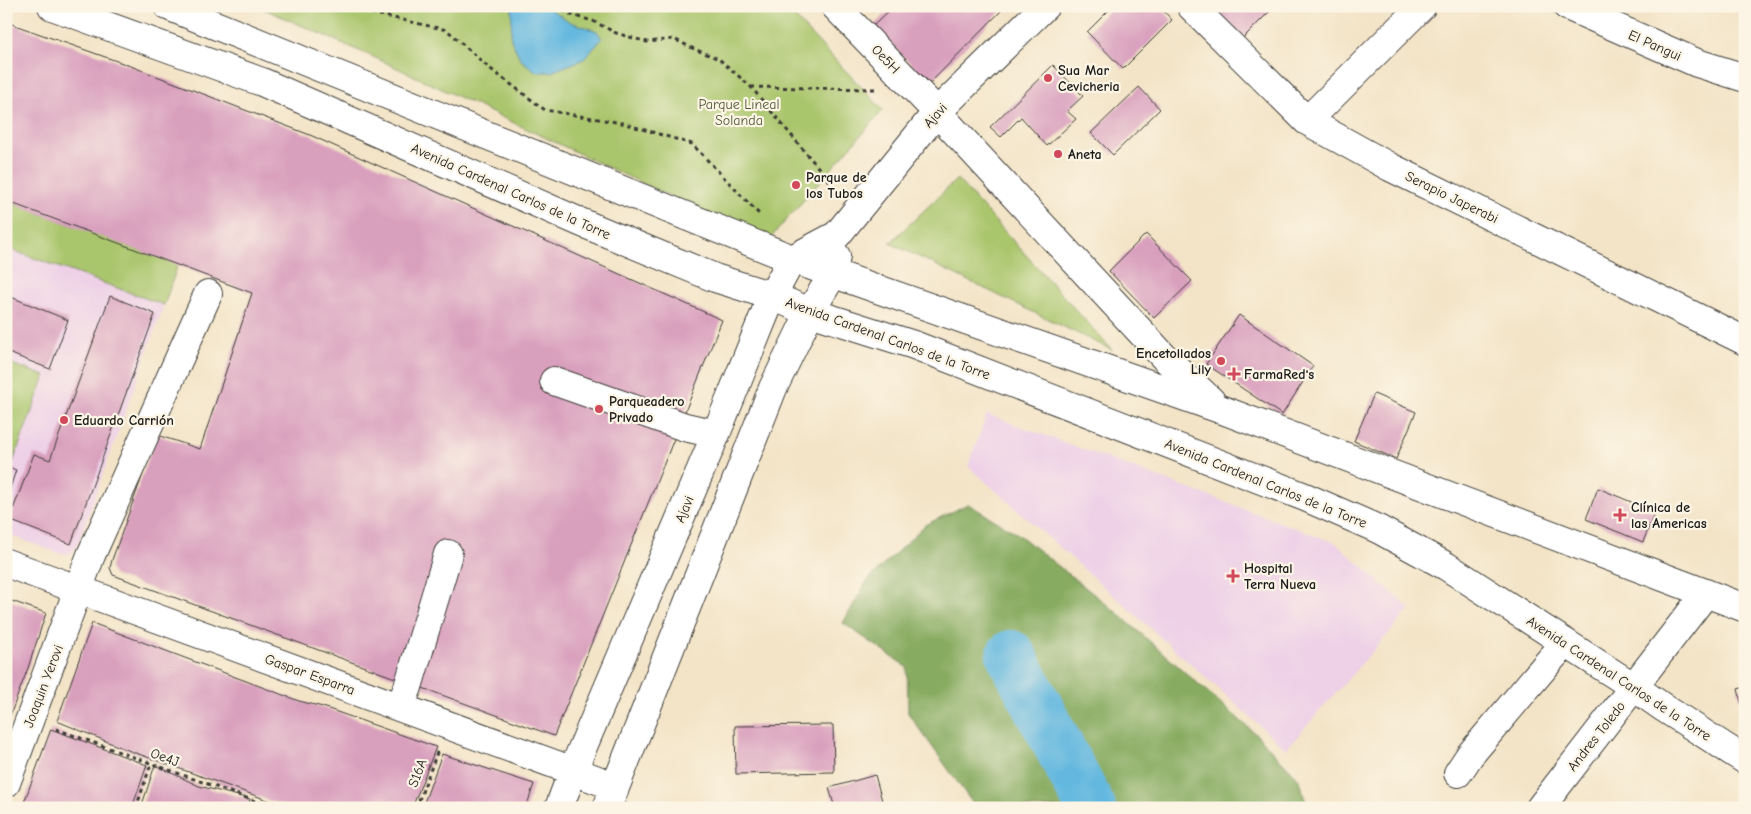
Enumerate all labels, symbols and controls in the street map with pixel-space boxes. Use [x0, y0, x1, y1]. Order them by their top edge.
street label: El Pangui [1626, 26, 1684, 65]
street label: Oe5H [868, 41, 903, 77]
place label: Sua Mar Cevicheria [1058, 62, 1120, 95]
marker: Sua Mar Cevicheria [1042, 72, 1054, 84]
park label: Parque Lineal Solanda [698, 96, 780, 129]
street label: Ajavi [920, 99, 951, 131]
street label: Avenida Cardenal Carlos de la Torre [408, 140, 613, 243]
place label: Aneta [1068, 146, 1102, 163]
marker: Aneta [1052, 148, 1064, 160]
street label: Serapio Japerabi [1403, 168, 1501, 227]
place label: Parque de los Tubos [806, 169, 867, 202]
marker: Parque de los Tubos [790, 179, 802, 191]
street label: Avenida Cardenal Carlos de la Torre [783, 293, 993, 384]
place label: Encetollados Lily [1136, 345, 1212, 378]
marker: Encetollados Lily [1215, 355, 1227, 367]
place label: FarmaRed's [1244, 366, 1314, 383]
marker: FarmaRed's [1228, 368, 1240, 380]
place label: Parqueadero Privado [609, 393, 685, 426]
marker: Parqueadero Privado [593, 403, 605, 415]
place label: Eduardo Carrión [74, 412, 174, 429]
marker: Eduardo Carrión [58, 414, 70, 426]
street label: Avenida Cardenal Carlos de la Torre [1162, 435, 1369, 532]
street label: Ajavi [671, 493, 698, 525]
place label: Clínica de las Americas [1631, 499, 1707, 532]
marker: Clínica de las Americas [1613, 508, 1627, 522]
place label: Hospital Terra Nueva [1244, 560, 1316, 593]
marker: Hospital Terra Nueva [1226, 569, 1240, 583]
street label: Avenida Cardenal Carlos de la Torre [1523, 612, 1714, 745]
street label: Joaquin Yerovi [20, 642, 67, 730]
street label: Gaspar Esparra [262, 650, 357, 699]
street label: Andres Toledo [1564, 698, 1629, 775]
street label: Oe4J [148, 744, 181, 770]
street label: S16A [404, 757, 431, 790]

